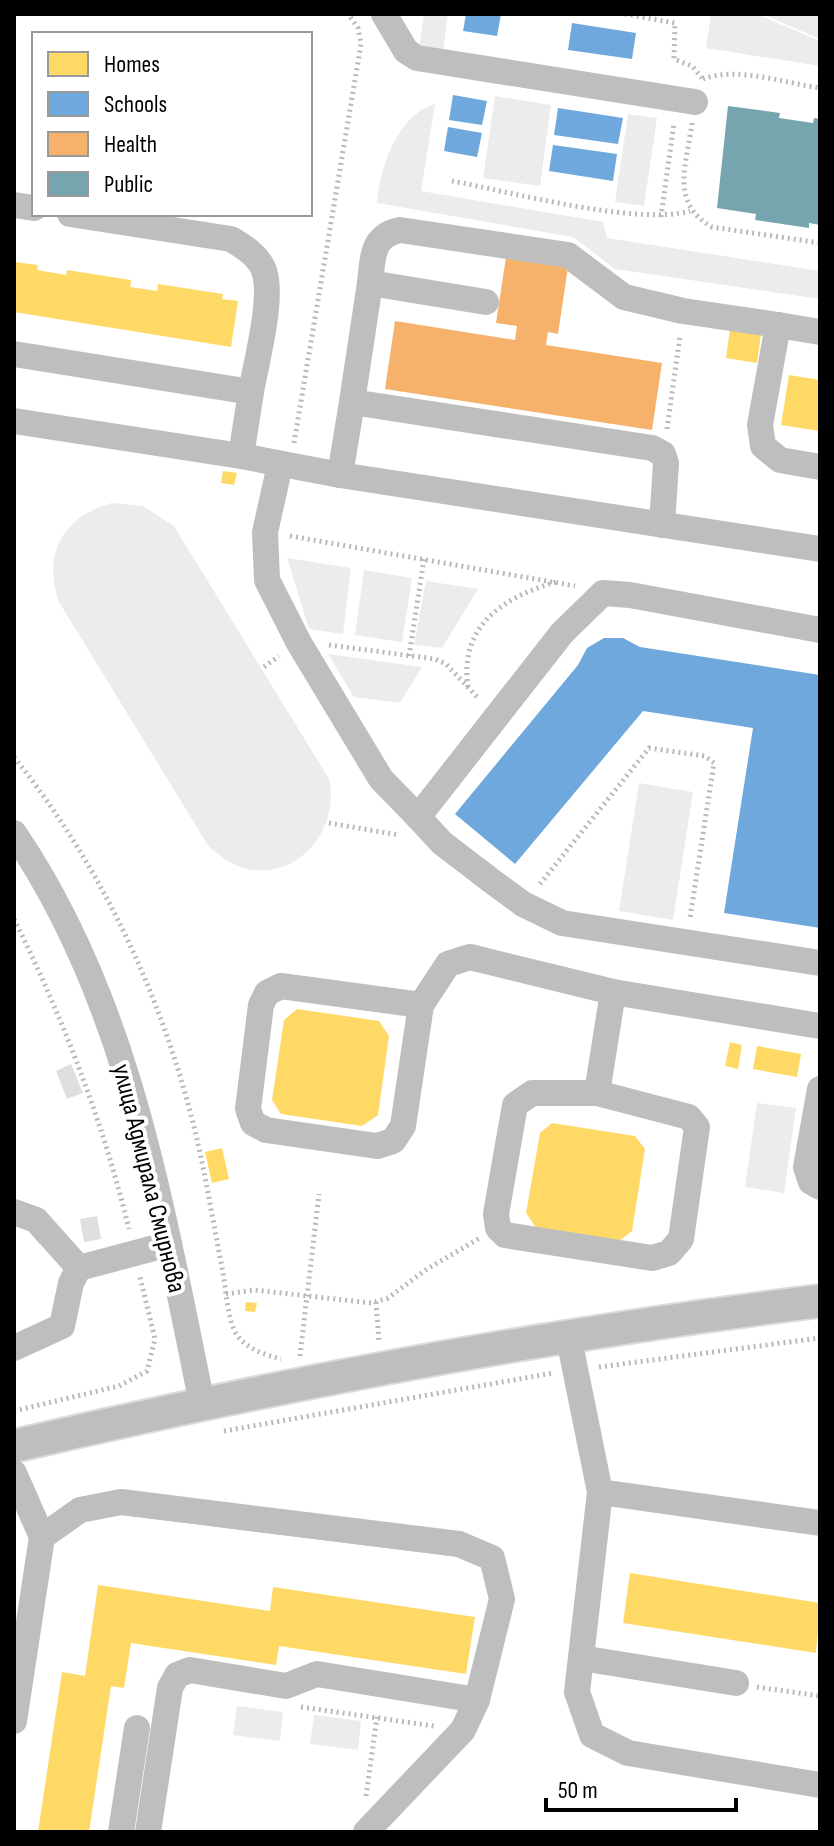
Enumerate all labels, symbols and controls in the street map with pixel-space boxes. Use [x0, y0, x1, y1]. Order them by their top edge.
legend [32, 32, 312, 216]
text: Homes [104, 50, 160, 79]
text: Schools [104, 90, 167, 119]
text: Health [104, 130, 157, 159]
text: Public [104, 170, 153, 199]
street label: улица Адмирала Смирнова [105, 1061, 192, 1296]
scale bar [546, 1762, 736, 1812]
text: 50 m [558, 1776, 598, 1805]

